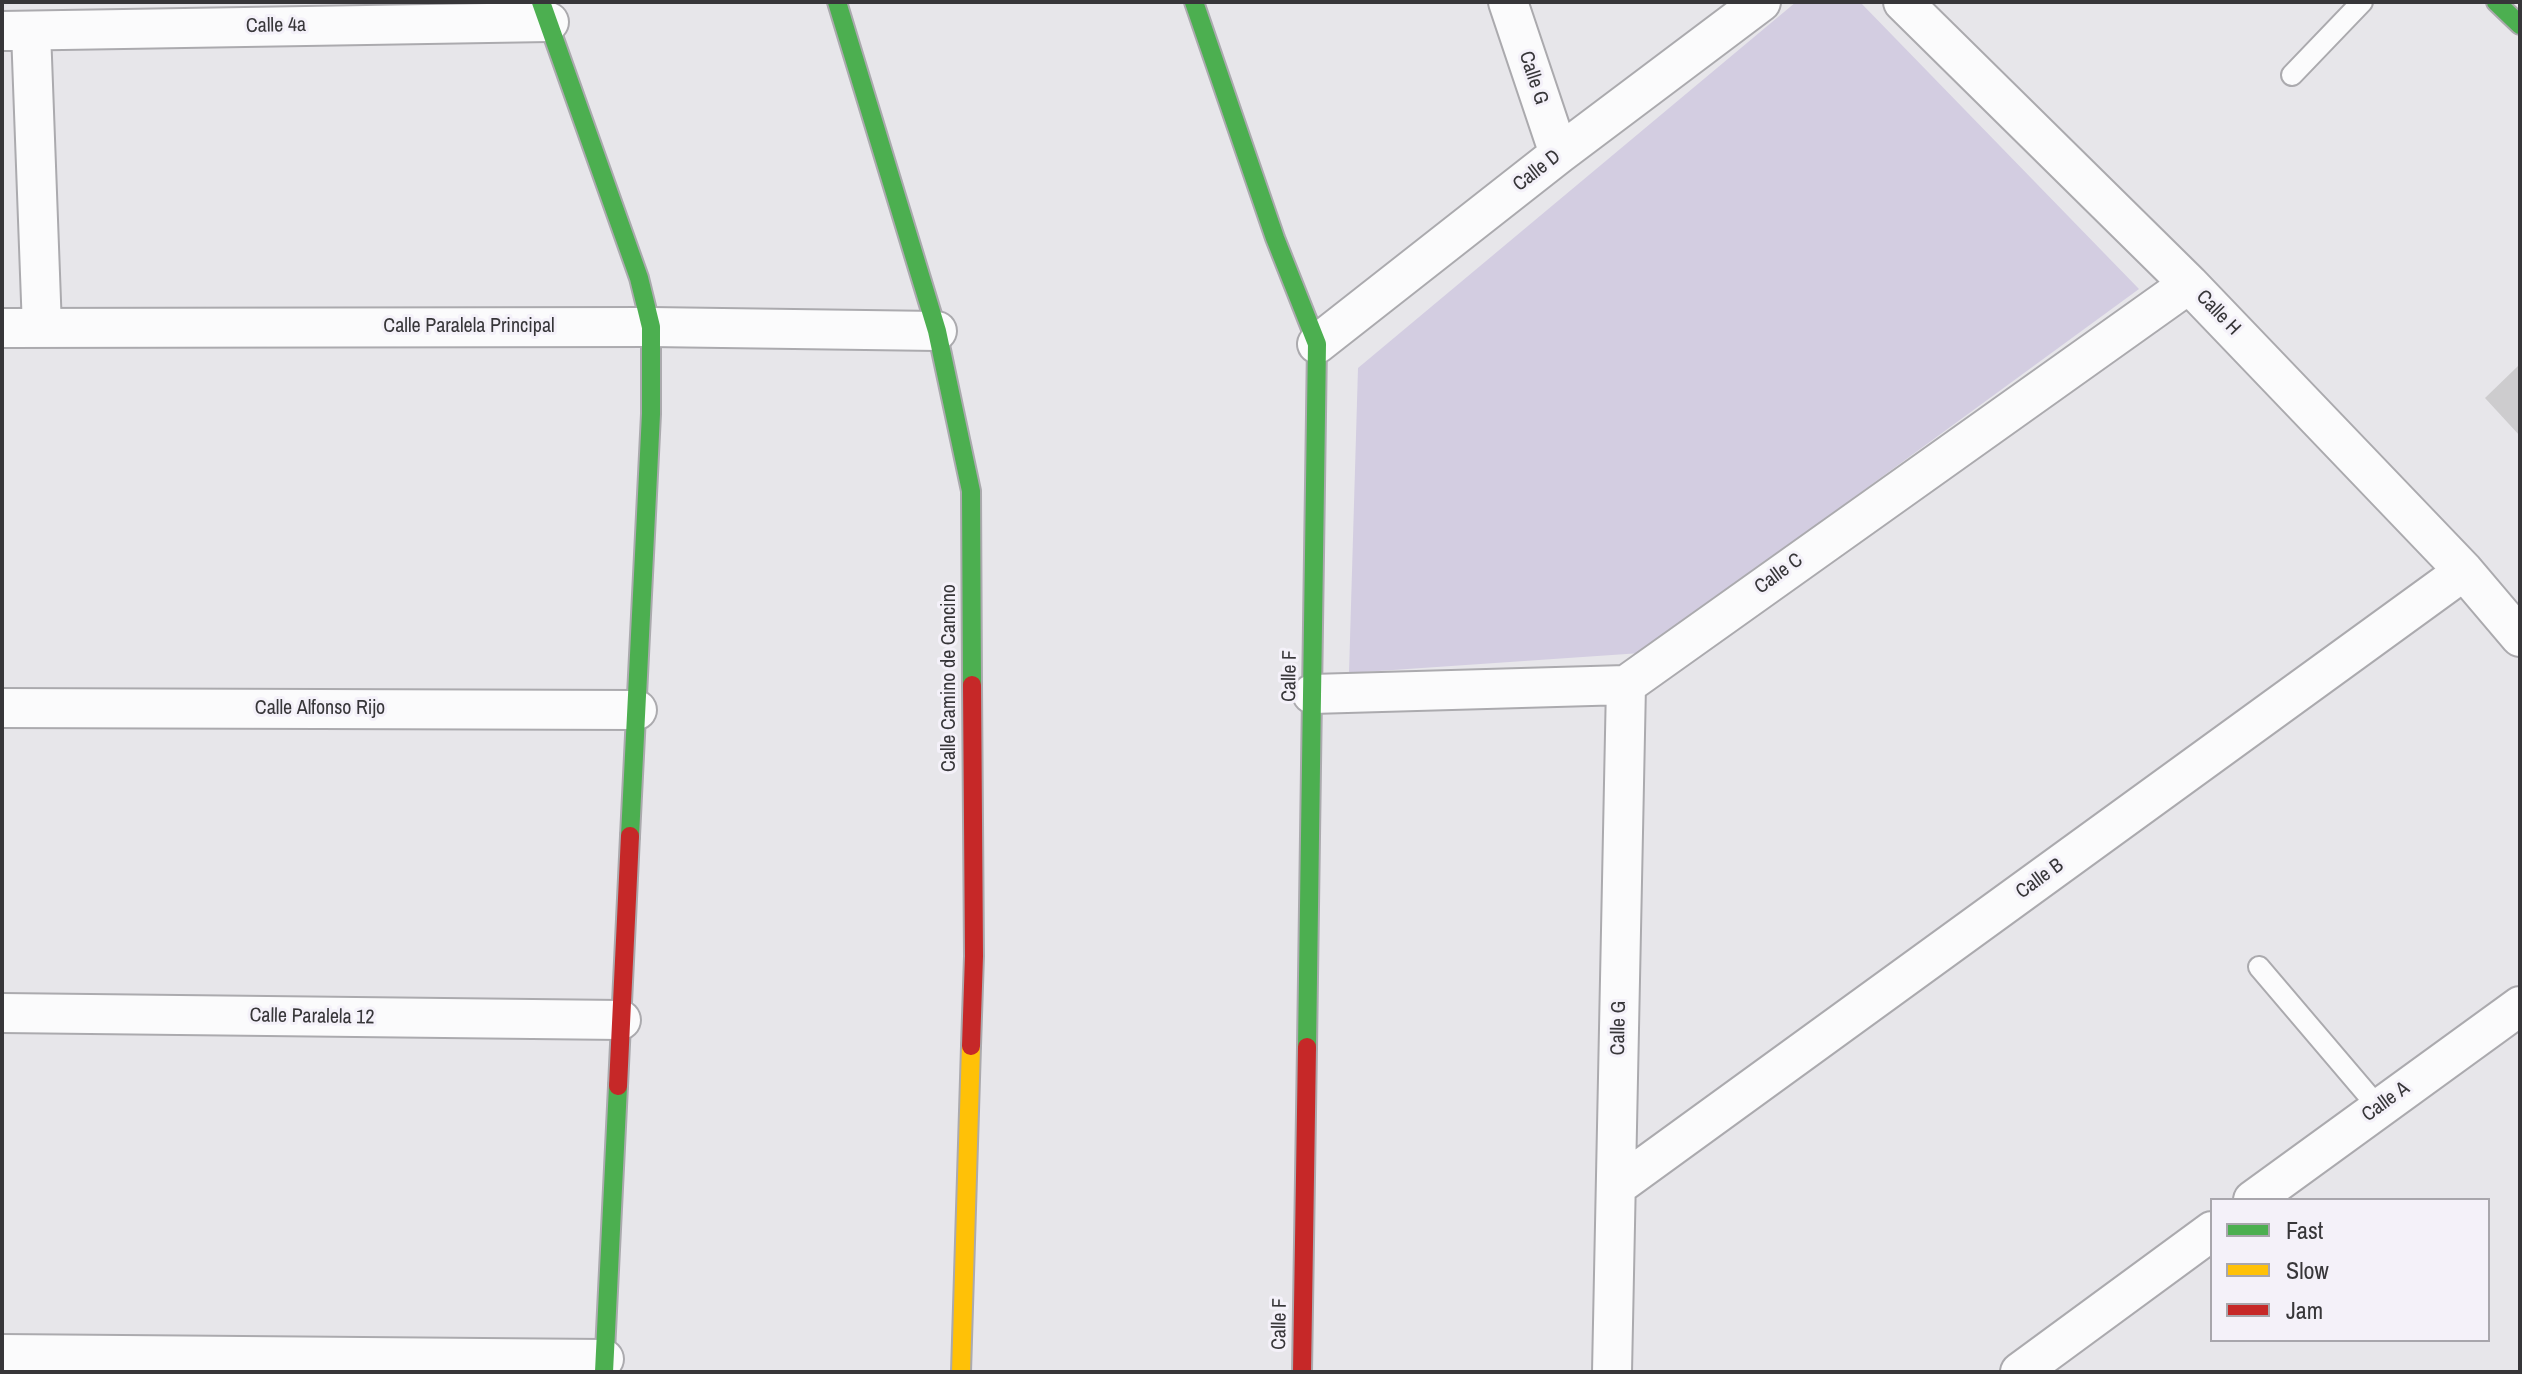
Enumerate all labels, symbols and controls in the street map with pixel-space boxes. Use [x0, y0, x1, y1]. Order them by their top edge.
street label: Calle 4a [246, 13, 306, 39]
street label: Calle G [1513, 48, 1553, 108]
street label: Calle D [1508, 145, 1566, 197]
street label: Calle H [2191, 285, 2245, 341]
street label: Calle Paralela Principal [383, 315, 555, 339]
street label: Calle C [1750, 548, 1808, 600]
street label: Calle Camino de Cancino [938, 584, 962, 772]
street label: Calle F [1278, 650, 1302, 702]
street label: Calle Alfonso Rijo [255, 697, 385, 721]
street label: Calle B [2012, 854, 2068, 904]
street label: Calle G [1607, 1000, 1631, 1056]
street label: Calle Paralela 12 [249, 1004, 375, 1030]
street label: Calle A [2358, 1077, 2414, 1127]
legend [2210, 1198, 2490, 1342]
text: Fast [2286, 1214, 2323, 1246]
text: Slow [2286, 1254, 2329, 1286]
text: Jam [2286, 1294, 2323, 1326]
street label: Calle F [1268, 1298, 1292, 1350]

